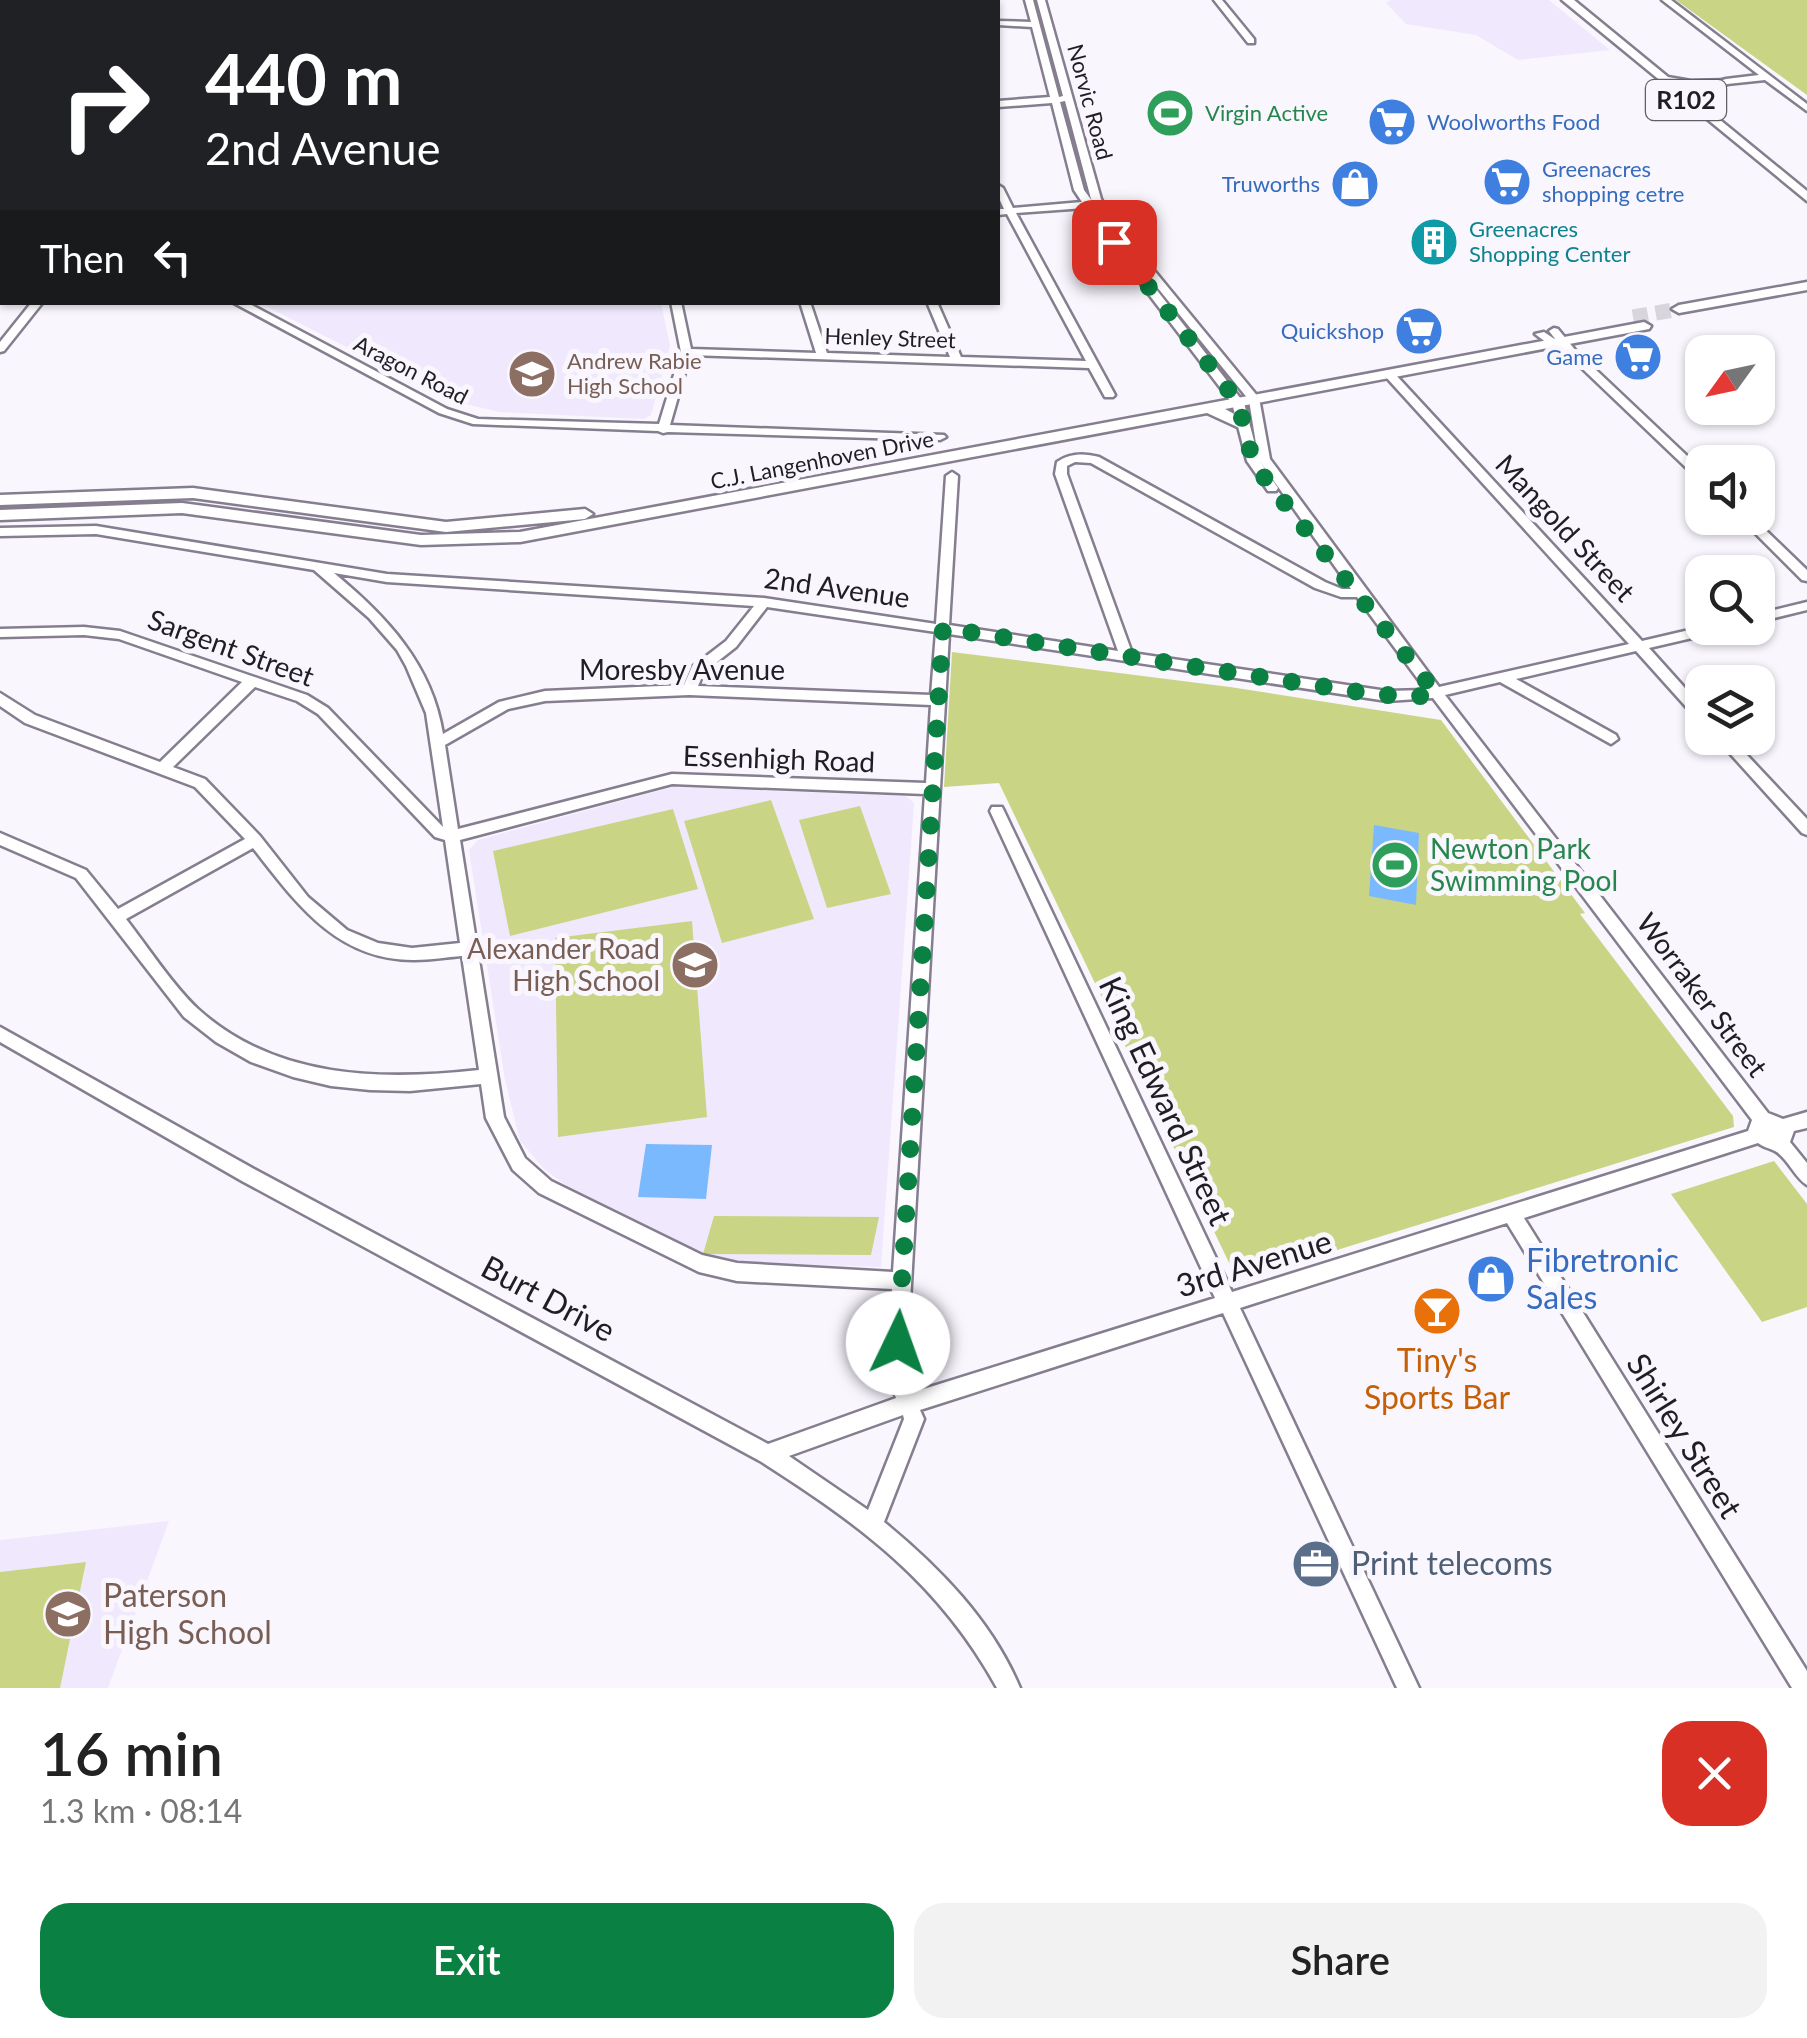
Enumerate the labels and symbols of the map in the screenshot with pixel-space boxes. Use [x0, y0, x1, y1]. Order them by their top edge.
street label: Norvic Road [1062, 41, 1119, 163]
road number: R102 [1646, 80, 1726, 120]
sports icon: Virgin Active [1144, 87, 1196, 139]
supermarket icon: Woolworths Food [1366, 96, 1418, 148]
place label: Virgin Active [1205, 99, 1328, 126]
place label: Woolworths Food [1427, 108, 1600, 135]
place label: Greenacres shopping cetre [1542, 155, 1684, 207]
supermarket icon: Greenacres shopping cetre [1481, 156, 1533, 208]
shop icon: Truworths [1329, 158, 1381, 210]
place label: Truworths [1222, 170, 1320, 197]
pin [1072, 200, 1157, 285]
place label: Greenacres Shopping Center [1469, 215, 1630, 267]
building icon: Greenacres Shopping Center [1408, 216, 1460, 268]
supermarket icon: Quickshop [1393, 305, 1445, 357]
place label: Quickshop [1281, 317, 1384, 344]
street label: Henley Street [824, 322, 956, 353]
street label: Aragon Road [350, 329, 473, 410]
supermarket icon: Game [1612, 331, 1664, 383]
north arrow [1685, 335, 1775, 425]
place label: Game [1546, 343, 1603, 370]
place label: Andrew Rabie High School [567, 347, 702, 399]
school or university icon: Andrew Rabie High School [506, 348, 558, 400]
street label: C.J. Langenhoven Drive [708, 425, 936, 494]
street label: Mangold Street [1489, 447, 1642, 608]
street label: 2nd Avenue [762, 560, 912, 614]
street label: Sargent Street [144, 601, 319, 693]
street label: Moresby Avenue [579, 652, 785, 686]
street label: Essenhigh Road [682, 738, 876, 778]
place label: Newton Park Swimming Pool [1430, 831, 1618, 897]
sports icon: Newton Park Swimming Pool [1369, 839, 1421, 891]
street label: Worraker Street [1630, 906, 1775, 1083]
place label: Alexander Road High School [467, 931, 660, 997]
school or university icon: Alexander Road High School [669, 939, 721, 991]
street label: King Edward Street [1092, 970, 1241, 1231]
street label: 3rd Avenue [1171, 1220, 1336, 1305]
place label: Fibretronic Sales [1526, 1240, 1679, 1316]
street label: Burt Drive [475, 1246, 622, 1349]
shop icon: Fibretronic Sales [1465, 1253, 1517, 1305]
bar icon: Tiny's Sports Bar [1411, 1285, 1463, 1337]
position arrow [846, 1291, 950, 1395]
place label: Tiny's Sports Bar [1364, 1340, 1510, 1416]
street label: Shirley Street [1619, 1346, 1751, 1525]
office icon: Print telecoms [1290, 1538, 1342, 1590]
place label: Print telecoms [1351, 1543, 1553, 1582]
place label: Paterson High School [103, 1575, 272, 1651]
school or university icon: Paterson High School [42, 1588, 94, 1640]

